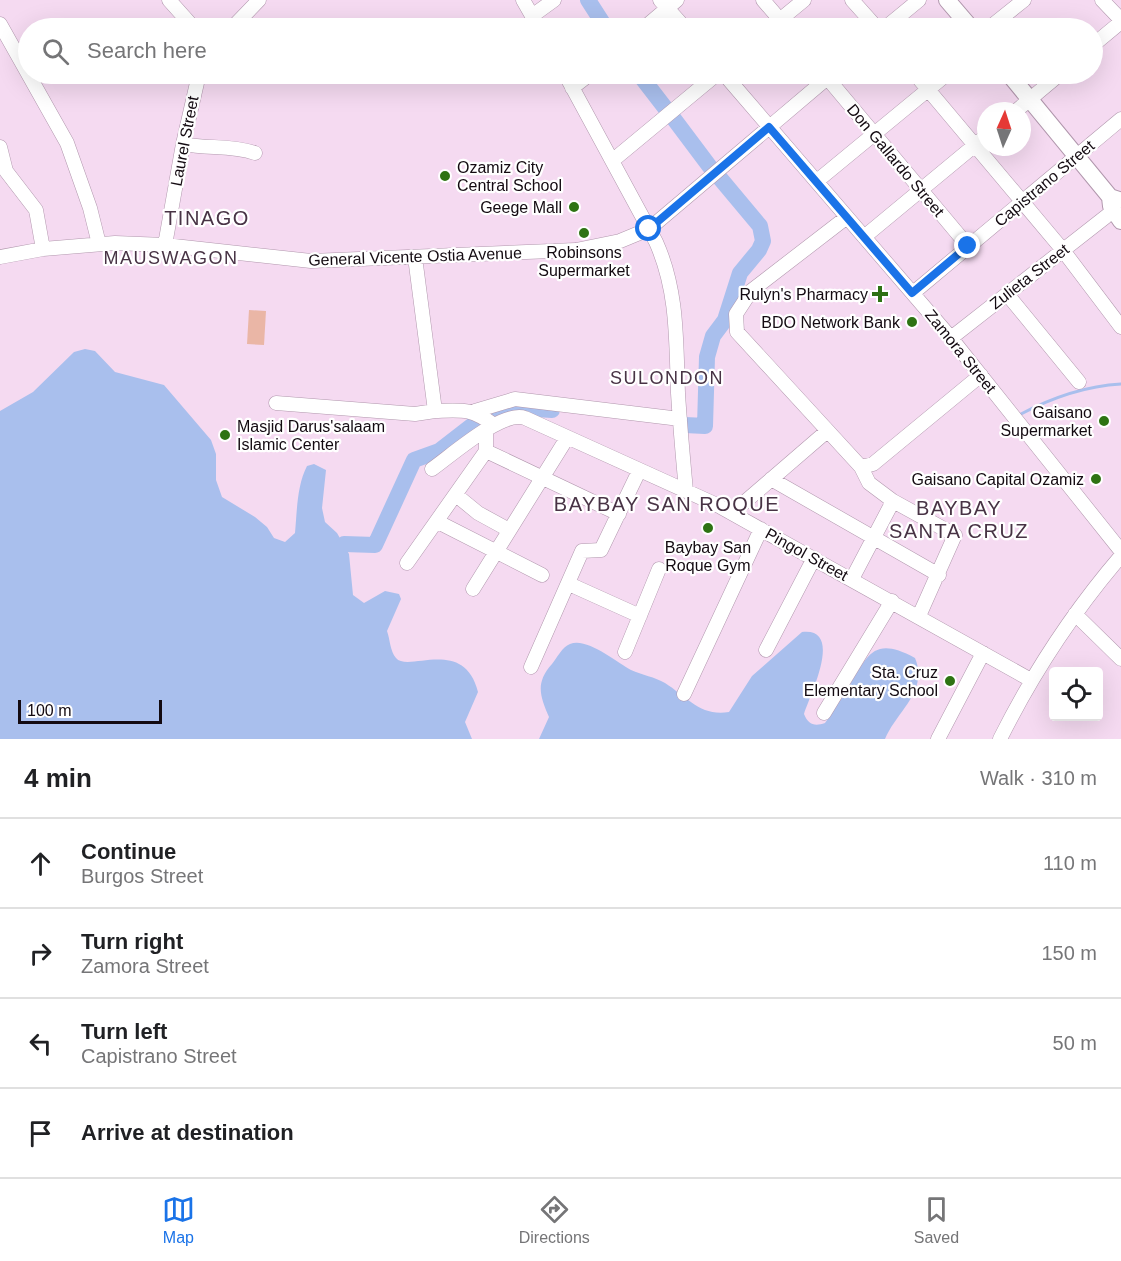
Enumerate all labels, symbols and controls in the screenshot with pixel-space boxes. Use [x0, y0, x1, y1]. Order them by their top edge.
search box [18, 18, 1103, 84]
icon: search [39, 35, 72, 68]
text: Search here [87, 38, 207, 63]
street label: Laurel Street [167, 94, 202, 188]
street label: Don Gallardo Street [844, 101, 948, 220]
north arrow [977, 102, 1031, 156]
street label: Capistrano Street [991, 137, 1098, 230]
place label: Ozamiz City Central School [457, 159, 562, 194]
marker: Ozamiz City Central School [438, 169, 452, 183]
place label: Geege Mall [480, 199, 562, 216]
marker: Geege Mall [567, 200, 581, 214]
district label: TINAGO [164, 207, 250, 229]
route start [635, 215, 661, 241]
marker: Robinsons Supermarket [577, 226, 591, 240]
route end [954, 232, 980, 258]
street label: Zulieta Street [987, 240, 1072, 312]
street label: General Vicente Ostia Avenue [308, 244, 522, 269]
place label: Robinsons Supermarket [538, 244, 630, 279]
district label: MAUSWAGON [104, 248, 238, 268]
place label: Rulyn's Pharmacy [740, 286, 868, 303]
marker: Rulyn's Pharmacy [873, 287, 887, 301]
street label: Zamora Street [922, 306, 1000, 397]
place label: BDO Network Bank [761, 314, 901, 331]
marker: BDO Network Bank [905, 315, 919, 329]
district label: SULONDON [610, 368, 724, 388]
place label: Gaisano Supermarket [1000, 404, 1093, 439]
marker: Gaisano Supermarket [1097, 414, 1111, 428]
place label: Masjid Darus'salaam Islamic Center [237, 418, 385, 453]
marker: Masjid Darus'salaam Islamic Center [218, 428, 232, 442]
place label: Gaisano Capital Ozamiz [911, 471, 1084, 488]
marker: Gaisano Capital Ozamiz [1089, 472, 1103, 486]
district label: BAYBAY SAN ROQUE [554, 493, 780, 515]
district label: BAYBAY SANTA CRUZ [889, 497, 1029, 542]
marker: Baybay San Roque Gym [701, 521, 715, 535]
street label: Pingol Street [763, 525, 851, 584]
place label: Baybay San Roque Gym [665, 539, 751, 574]
place label: Sta. Cruz Elementary School [804, 664, 938, 699]
map controls [1049, 667, 1103, 721]
button: locate [1049, 667, 1103, 721]
marker: Sta. Cruz Elementary School [943, 674, 957, 688]
scale bar [18, 697, 162, 724]
text: 100 m [27, 702, 71, 719]
text: 4 min [24, 763, 92, 793]
text: Walk · 310 m [980, 767, 1097, 789]
text: Continue [81, 839, 176, 864]
icon: ahead [24, 847, 57, 880]
text: 110 m [1043, 852, 1097, 874]
text: Burgos Street [81, 865, 203, 887]
text: Turn right [81, 929, 183, 954]
icon: right [24, 937, 57, 970]
text: 150 m [1041, 942, 1097, 964]
text: Zamora Street [81, 955, 209, 977]
text: Turn left [81, 1019, 167, 1044]
icon: left [24, 1027, 57, 1060]
text: 50 m [1053, 1032, 1097, 1054]
text: Capistrano Street [81, 1045, 237, 1067]
icon: arrive [24, 1117, 57, 1150]
text: Arrive at destination [81, 1120, 294, 1145]
tab: Map [162, 1193, 195, 1247]
tab: Directions [519, 1193, 590, 1247]
tab: Saved [914, 1193, 959, 1247]

